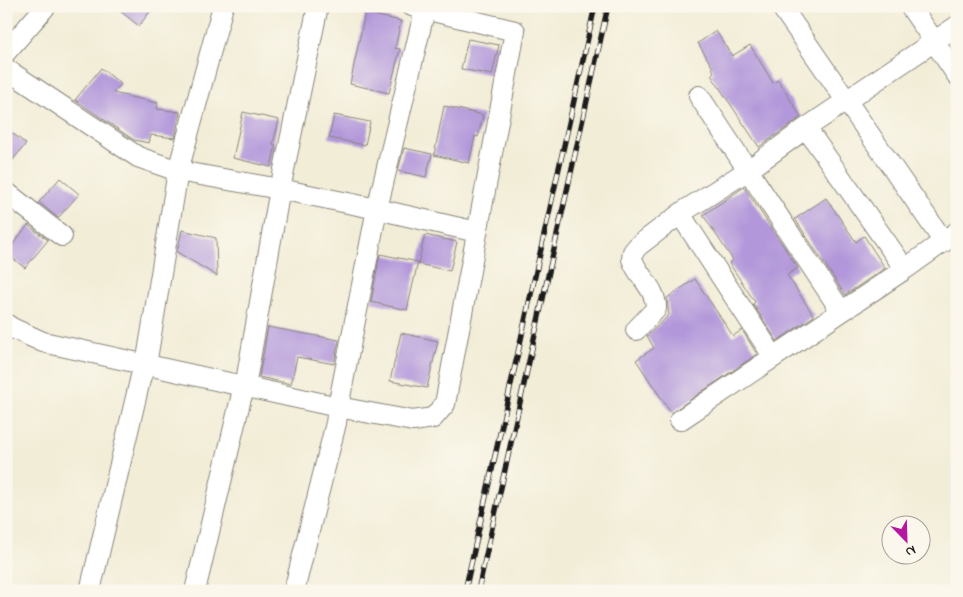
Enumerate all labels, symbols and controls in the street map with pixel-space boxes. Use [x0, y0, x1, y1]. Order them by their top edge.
north arrow [880, 514, 930, 564]
text: N [902, 539, 919, 562]

